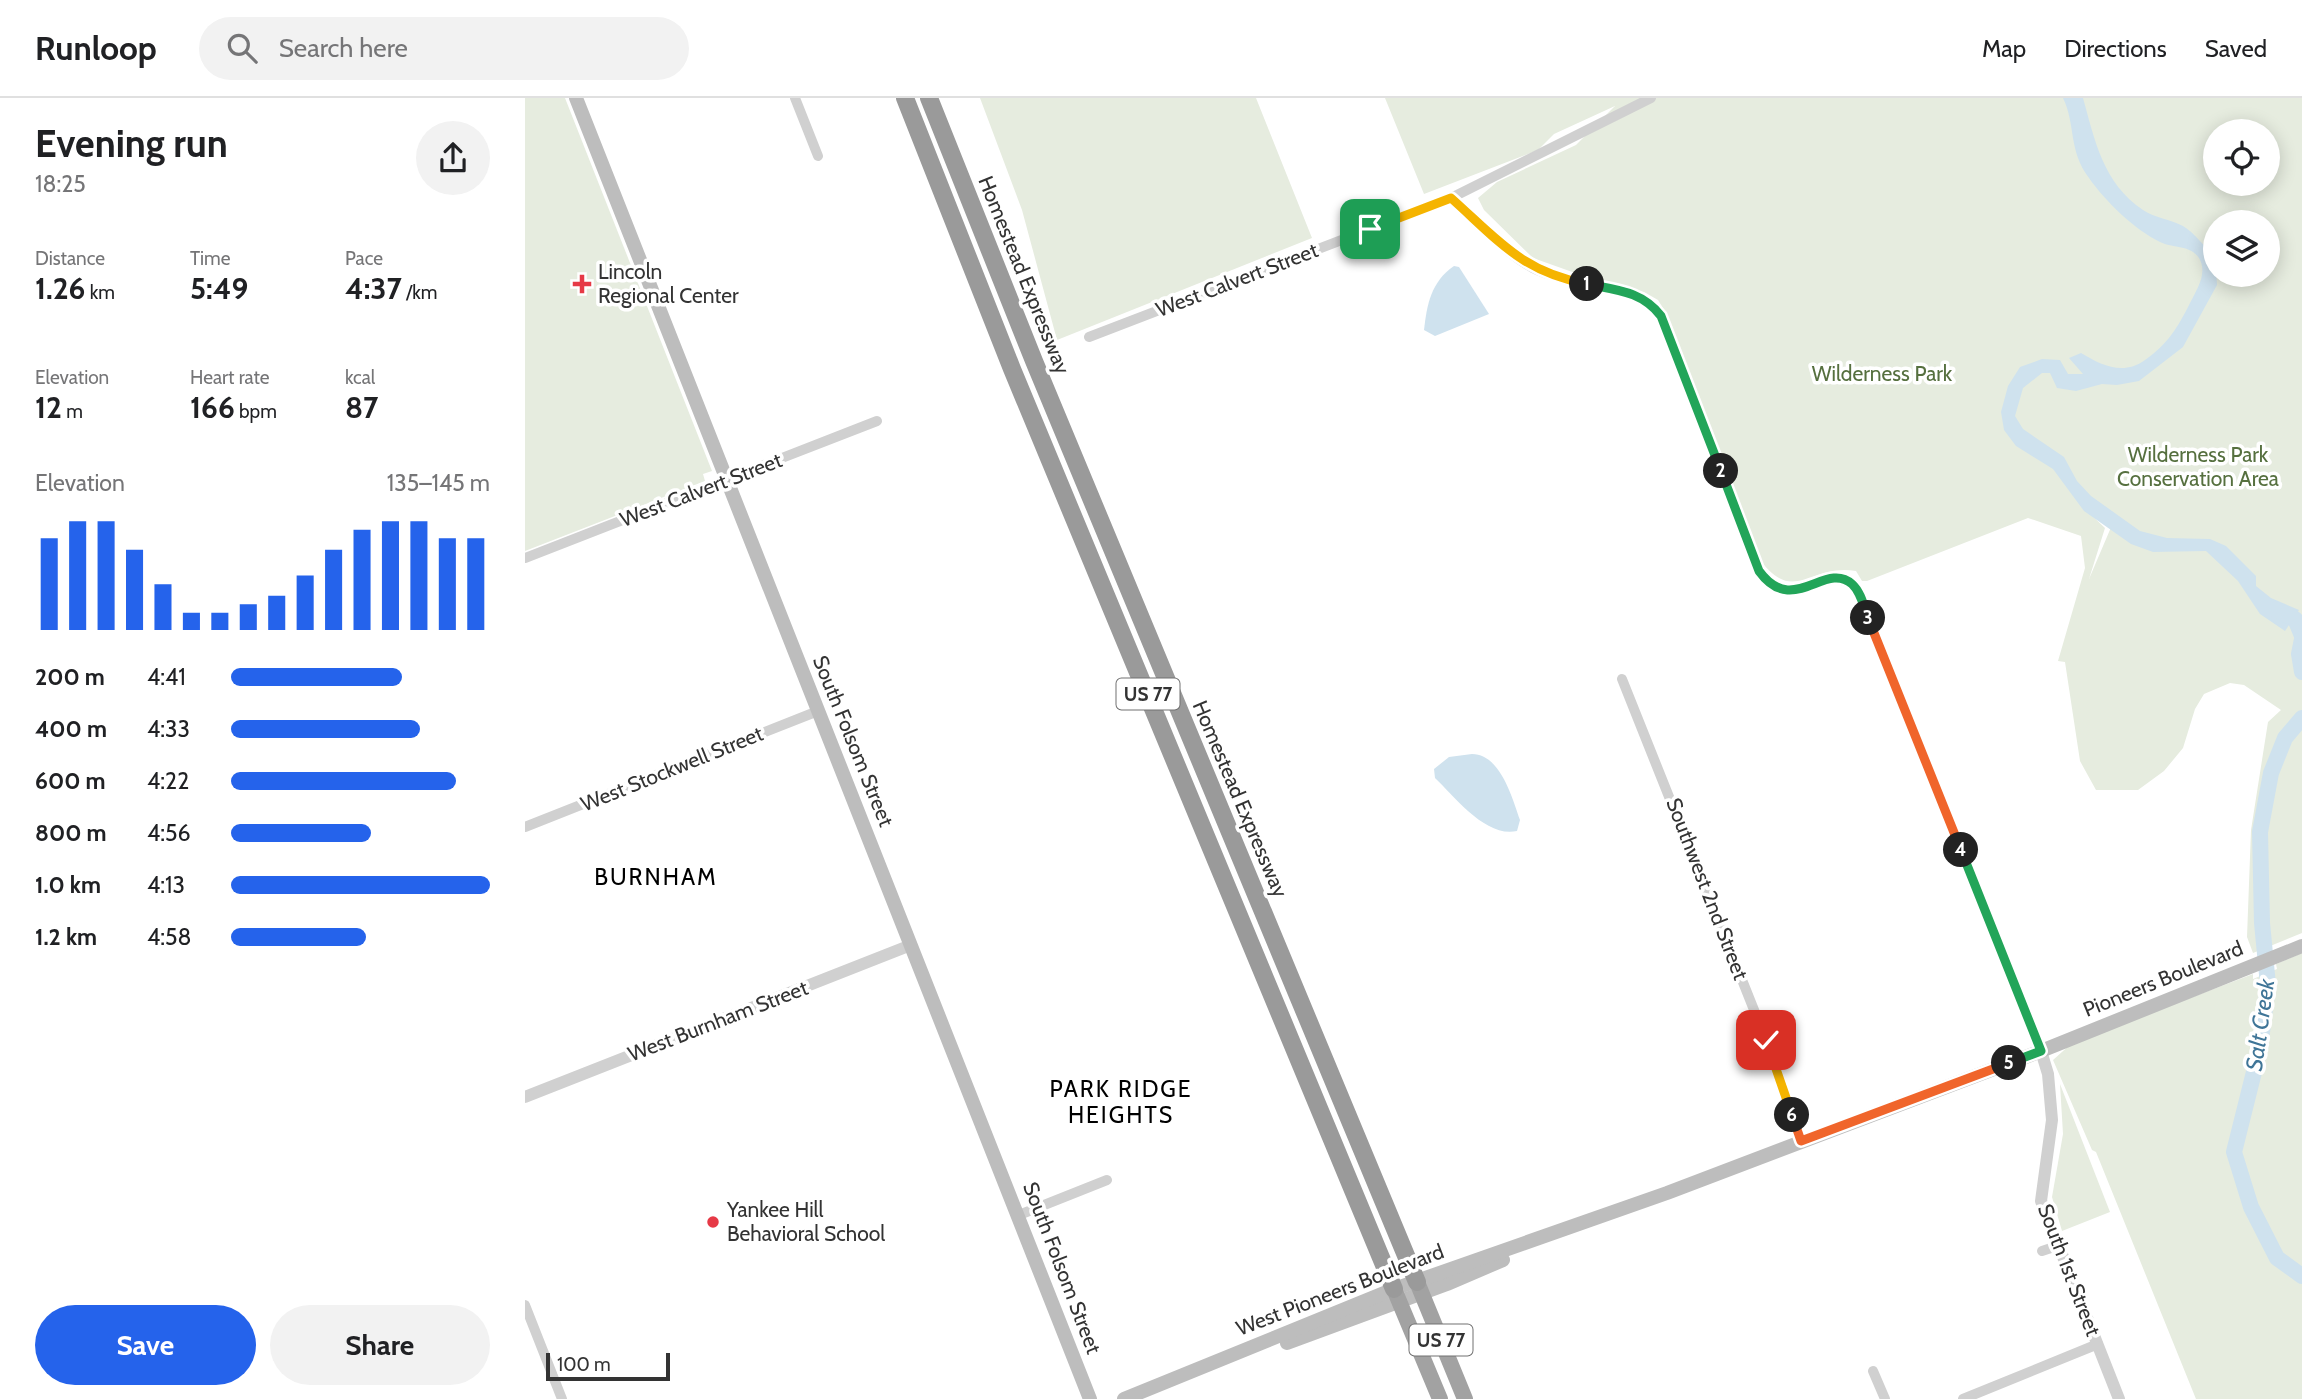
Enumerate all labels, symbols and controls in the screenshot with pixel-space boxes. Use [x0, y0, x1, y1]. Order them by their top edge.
search box [199, 17, 689, 80]
text: Runloop [35, 28, 157, 68]
icon: search [223, 29, 261, 67]
text: Search here [279, 32, 408, 64]
text: Map [1982, 34, 2026, 63]
text: Directions [2064, 34, 2167, 63]
text: Saved [2205, 34, 2267, 63]
map controls [2203, 119, 2280, 287]
button: locate [2203, 119, 2280, 196]
text: Evening run [35, 120, 228, 167]
button: share [416, 121, 490, 195]
text: 18:25 [35, 170, 86, 198]
street label: Homestead Expressway [973, 172, 1076, 378]
pin [1340, 199, 1400, 259]
icon: arrive [1351, 210, 1389, 248]
button: layers [2203, 210, 2280, 287]
street label: West Calvert Street [1152, 237, 1321, 322]
text: Distance [35, 247, 105, 270]
text: Time [190, 247, 230, 270]
text: Pace [345, 247, 383, 270]
place label: Lincoln Regional Center [598, 259, 739, 308]
pin: 1 [1569, 266, 1605, 302]
text: 1.26 [35, 270, 85, 307]
text: 5:49 [190, 270, 248, 307]
text: 4:37 [345, 270, 402, 307]
text: 1 [1583, 272, 1590, 295]
marker: Lincoln Regional Center [572, 274, 592, 294]
text: km [85, 281, 115, 304]
text: /km [402, 281, 437, 304]
park label: Wilderness Park [1812, 361, 1953, 386]
text: Elevation [35, 366, 109, 389]
text: Heart rate [190, 366, 270, 389]
text: kcal [345, 366, 375, 389]
text: 12 [35, 389, 62, 426]
text: 166 [190, 389, 235, 426]
text: 87 [345, 389, 378, 426]
text: m [62, 400, 83, 423]
text: bpm [235, 400, 277, 423]
park label: Wilderness Park Conservation Area [2117, 442, 2279, 491]
street label: West Calvert Street [616, 447, 785, 532]
pin: 2 [1703, 454, 1739, 488]
text: 2 [1715, 459, 1726, 482]
text: Elevation [35, 469, 125, 497]
text: 135–145 m [387, 469, 490, 497]
pin: 3 [1851, 601, 1885, 636]
text: 3 [1862, 606, 1873, 629]
street label: South Folsom Street [808, 652, 899, 830]
text: 200 m [35, 663, 105, 691]
text: 4:41 [147, 663, 186, 691]
road number: US 77 [1117, 678, 1179, 709]
street label: Homestead Expressway [1188, 697, 1293, 901]
text: 400 m [35, 715, 107, 743]
text: 4:33 [147, 715, 190, 743]
street label: West Stockwell Street [577, 721, 767, 817]
text: 600 m [35, 767, 106, 795]
text: 4:22 [147, 767, 189, 795]
street label: Southwest 2nd Street [1661, 794, 1754, 983]
text: 800 m [35, 819, 107, 847]
text: 4:56 [147, 819, 191, 847]
pin: 4 [1943, 832, 1979, 868]
text: 4 [1955, 838, 1966, 861]
district label: BURNHAM [594, 863, 718, 891]
text: 1.0 km [35, 871, 101, 899]
text: 4:13 [147, 871, 185, 899]
text: 1.2 km [35, 923, 97, 951]
text: 4:58 [147, 923, 191, 951]
street label: Pioneers Boulevard [2079, 935, 2246, 1022]
street label: West Burnham Street [624, 975, 811, 1066]
water label: Salt Creek [2240, 976, 2280, 1073]
pin [1736, 1010, 1796, 1070]
icon: check [1747, 1021, 1785, 1059]
pin: 5 [1991, 1046, 2027, 1080]
text: 5 [2003, 1051, 2014, 1074]
district label: PARK RIDGE HEIGHTS [1049, 1075, 1193, 1129]
pin: 6 [1775, 1098, 1809, 1132]
text: 6 [1786, 1103, 1797, 1126]
street label: South Folsom Street [1018, 1178, 1107, 1357]
place label: Yankee Hill Behavioral School [726, 1197, 885, 1246]
street label: South 1st Street [2033, 1200, 2106, 1339]
marker: Yankee Hill Behavioral School [705, 1214, 721, 1230]
street label: West Pioneers Boulevard [1232, 1238, 1447, 1341]
button: Save [35, 1305, 256, 1385]
button: Share [270, 1305, 490, 1385]
road number: US 77 [1409, 1324, 1473, 1356]
scale bar [546, 1350, 670, 1382]
text: 100 m [557, 1353, 611, 1376]

